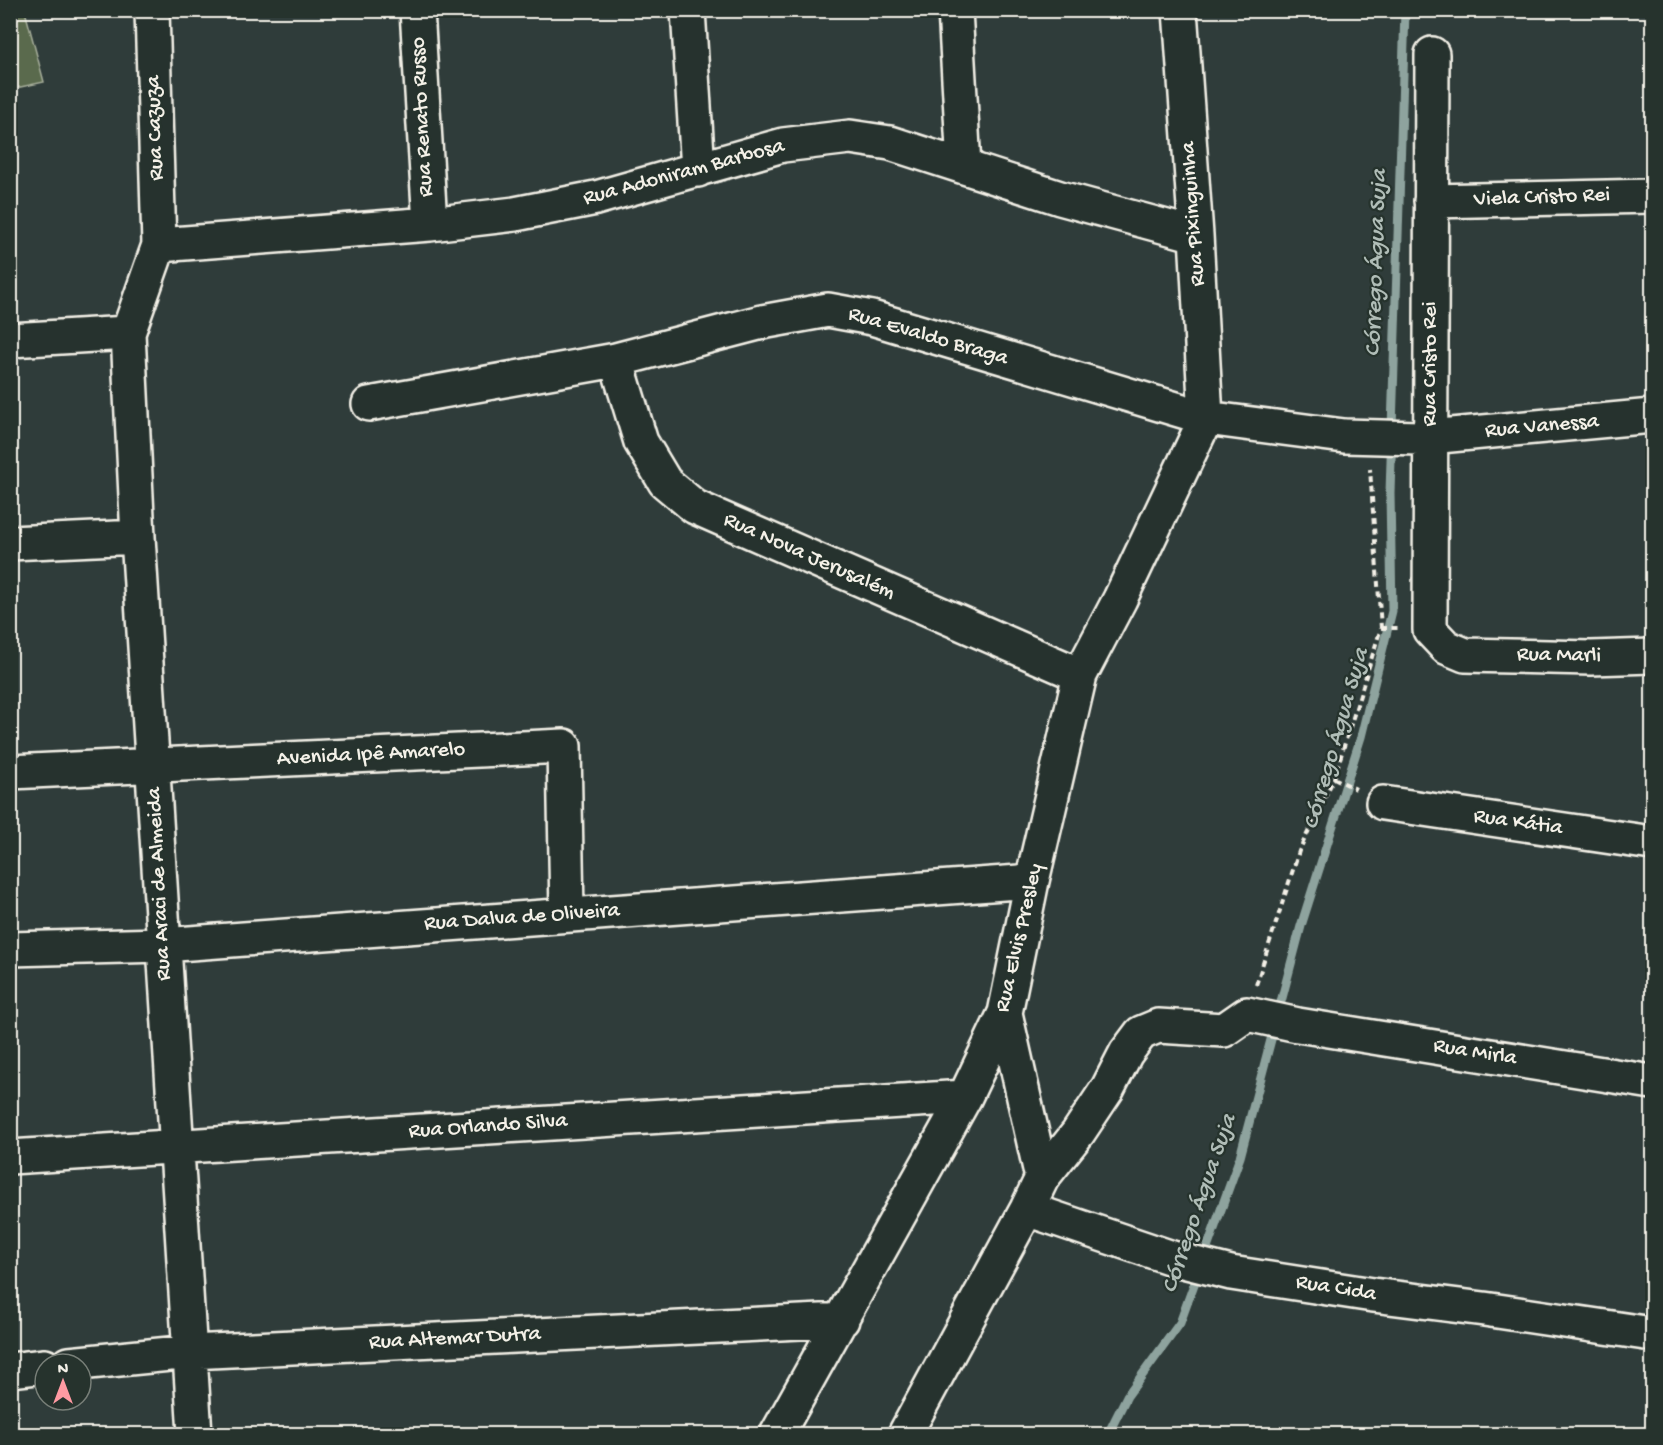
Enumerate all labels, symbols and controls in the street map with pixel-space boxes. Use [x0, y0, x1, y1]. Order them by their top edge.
street label: Rua Renato Russo [406, 36, 440, 198]
street label: Rua Cazuza [141, 74, 171, 181]
street label: Rua Adoniram Barbosa [581, 133, 788, 212]
street label: Rua Pixinguinha [1176, 140, 1212, 287]
water label: Córrego Água Suja [1359, 167, 1395, 357]
street label: Viela Cristo Rei [1472, 183, 1611, 213]
street label: Rua Cristo Rei [1418, 301, 1444, 427]
street label: Rua Evaldo Braga [845, 302, 1012, 372]
street label: Rua Vanessa [1484, 409, 1601, 445]
street label: Rua Nova Jerusalém [719, 507, 899, 607]
street label: Rua Marli [1517, 642, 1601, 670]
water label: Córrego Água Suja [1297, 643, 1377, 833]
street label: Avenida Ipê Amarelo [276, 737, 466, 773]
street label: Rua Araci de Almeida [142, 786, 178, 981]
street label: Rua Kátia [1472, 804, 1565, 842]
street label: Rua Elvis Presley [990, 861, 1050, 1015]
street label: Rua Dalva de Oliveira [423, 898, 621, 938]
street label: Rua Mirla [1431, 1034, 1519, 1073]
street label: Rua Orlando Silva [408, 1108, 569, 1146]
water label: Córrego Água Suja [1156, 1109, 1245, 1297]
street label: Rua Cida [1294, 1270, 1379, 1308]
street label: Rua Altemar Dutra [368, 1321, 542, 1356]
north arrow [33, 1352, 93, 1412]
text: N [58, 1361, 69, 1380]

